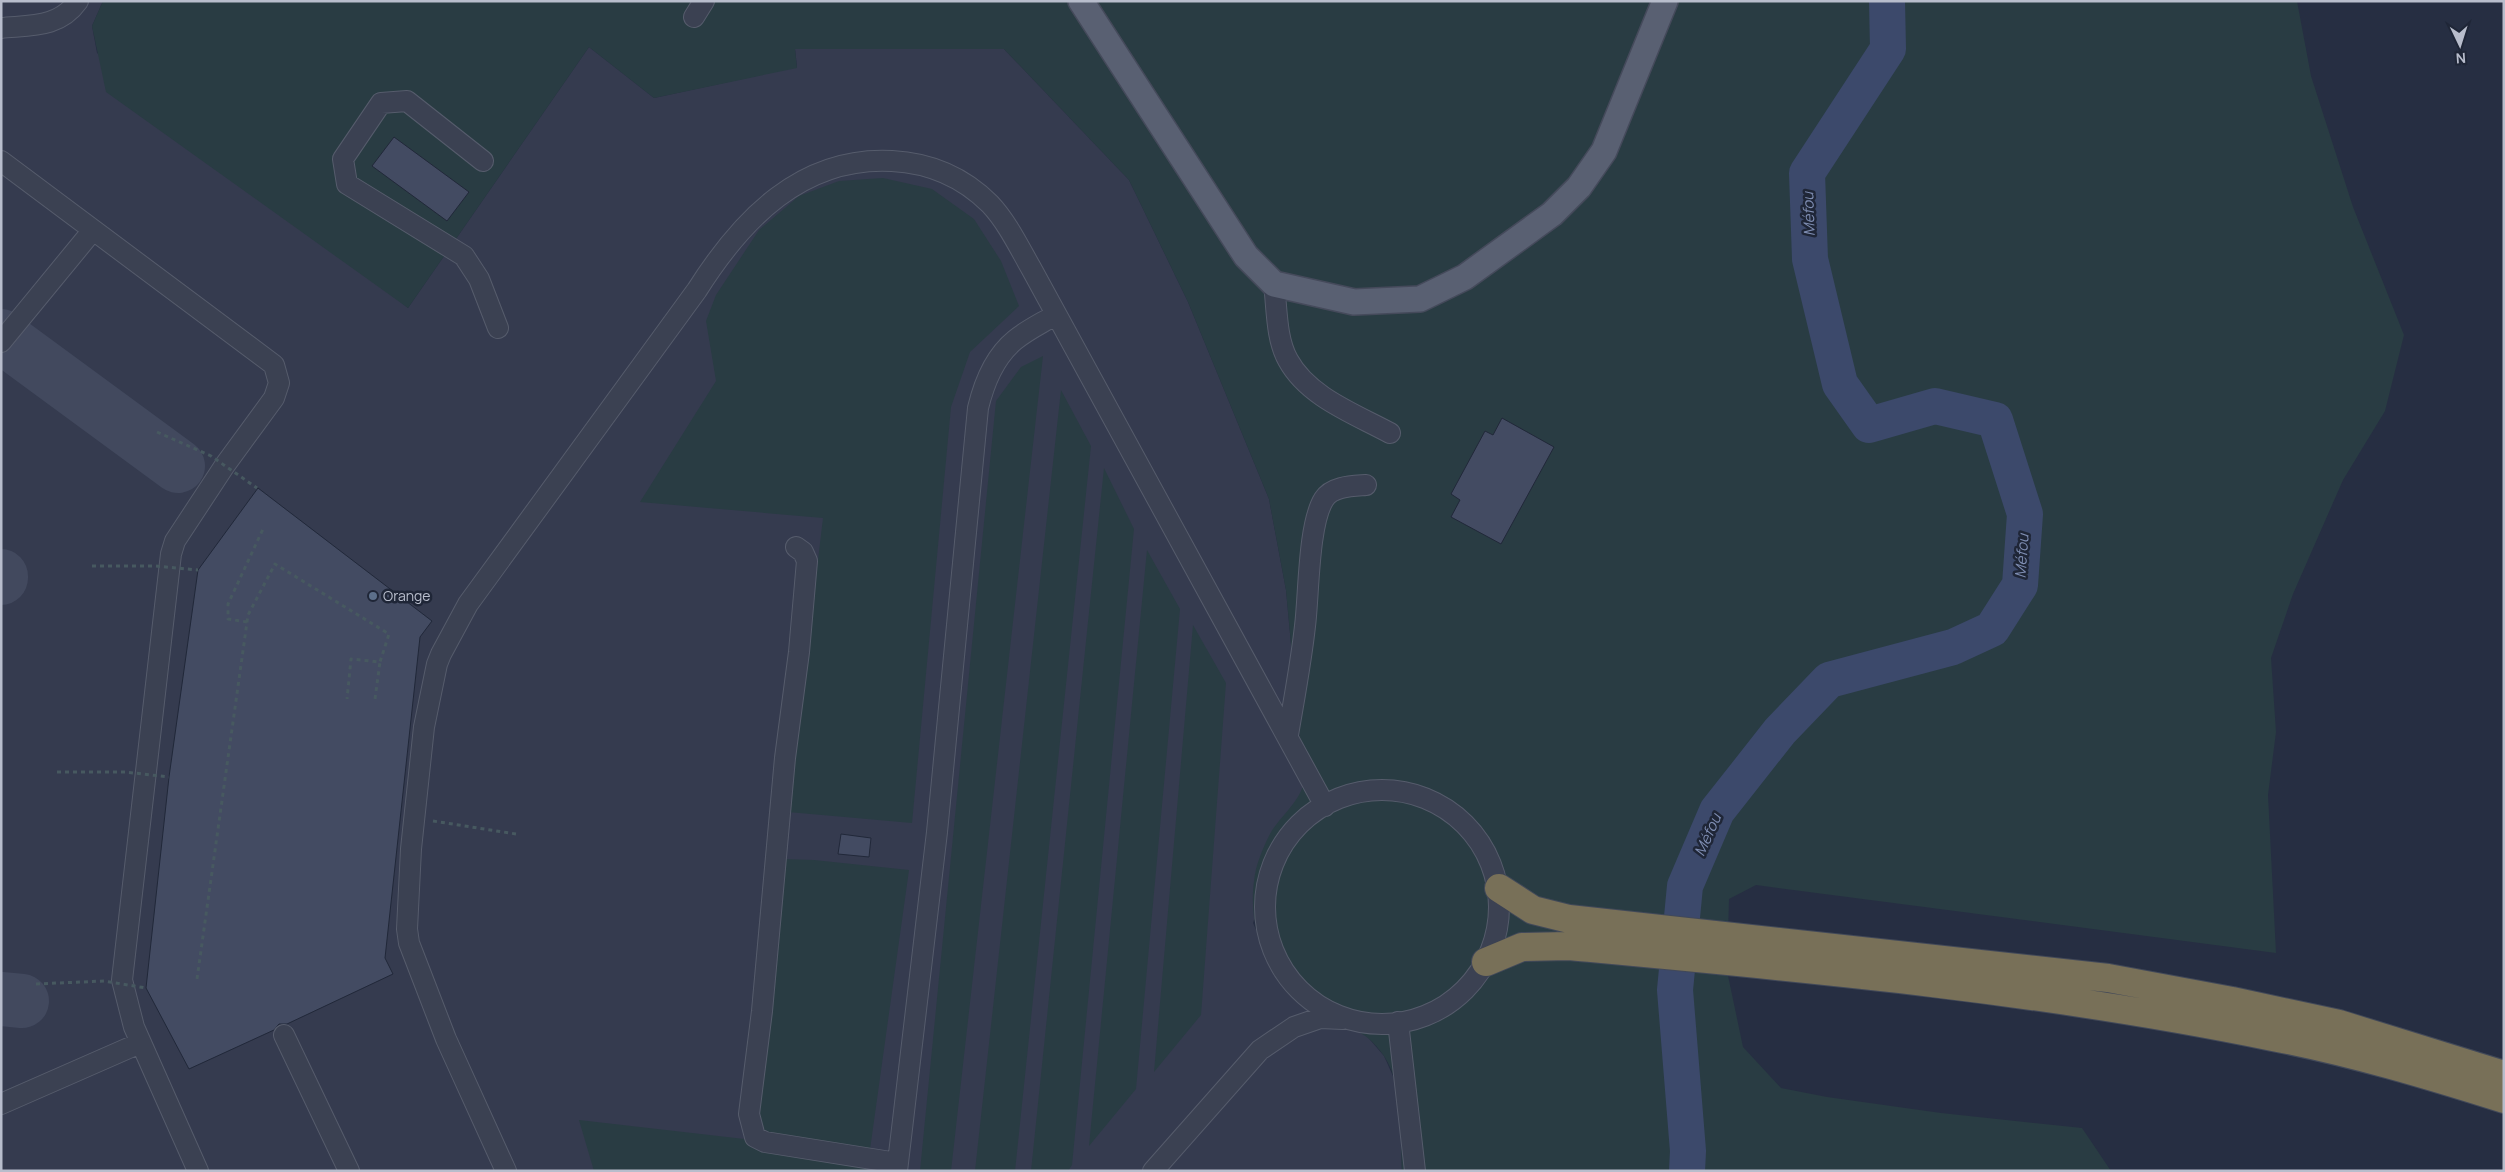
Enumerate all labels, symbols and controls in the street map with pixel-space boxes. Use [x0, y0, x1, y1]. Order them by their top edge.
north arrow [2435, 20, 2485, 70]
text: N [2455, 49, 2467, 68]
water label: Méfou [1797, 190, 1820, 236]
water label: Méfou [2009, 532, 2034, 579]
place label: Orange [383, 586, 430, 605]
marker: Orange [367, 590, 379, 602]
water label: Méfou [1689, 809, 1727, 859]

